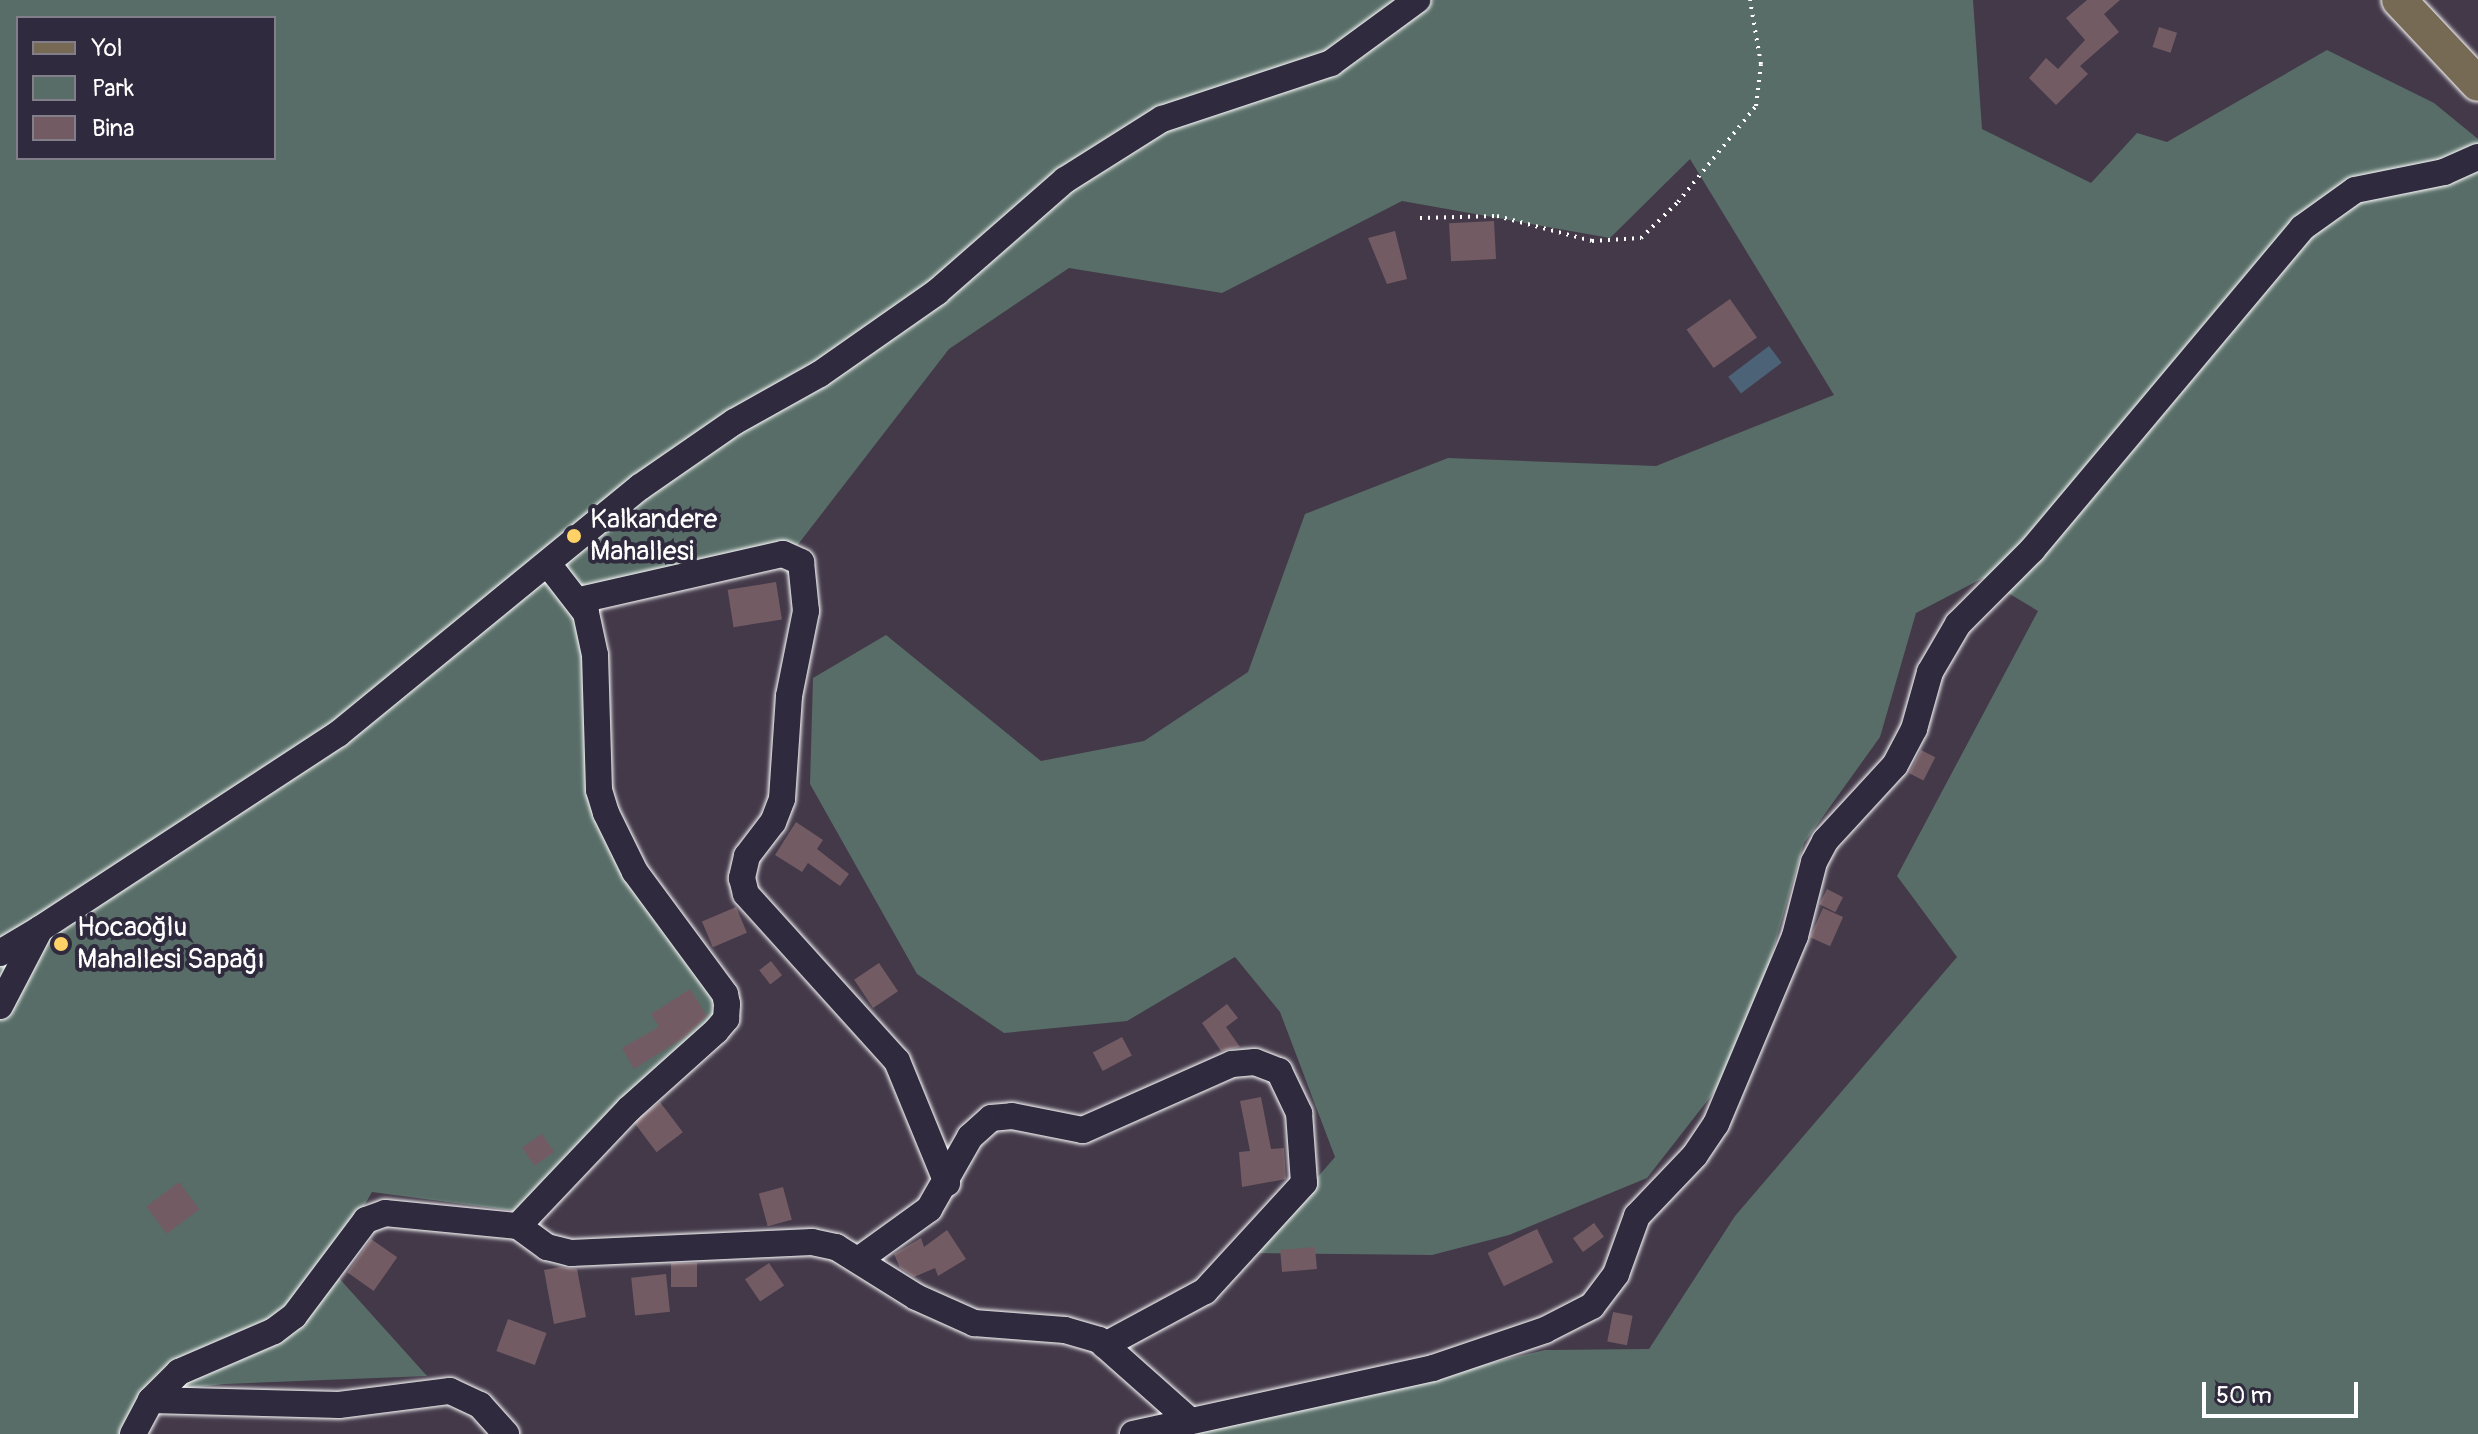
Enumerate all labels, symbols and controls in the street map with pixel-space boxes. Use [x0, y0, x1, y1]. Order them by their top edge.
legend [16, 16, 276, 160]
text: Yol [92, 34, 122, 63]
text: Park [92, 74, 134, 103]
text: Bina [92, 114, 134, 143]
place label: Kalkandere Mahallesi [590, 503, 717, 569]
marker: Kalkandere Mahallesi [565, 527, 583, 545]
place label: Hocaoğlu Mahallesi Sapağı [77, 911, 265, 977]
marker: Hocaoğlu Mahallesi Sapağı [52, 935, 70, 953]
scale bar [2206, 1366, 2362, 1416]
text: 50 m [2216, 1381, 2272, 1410]

